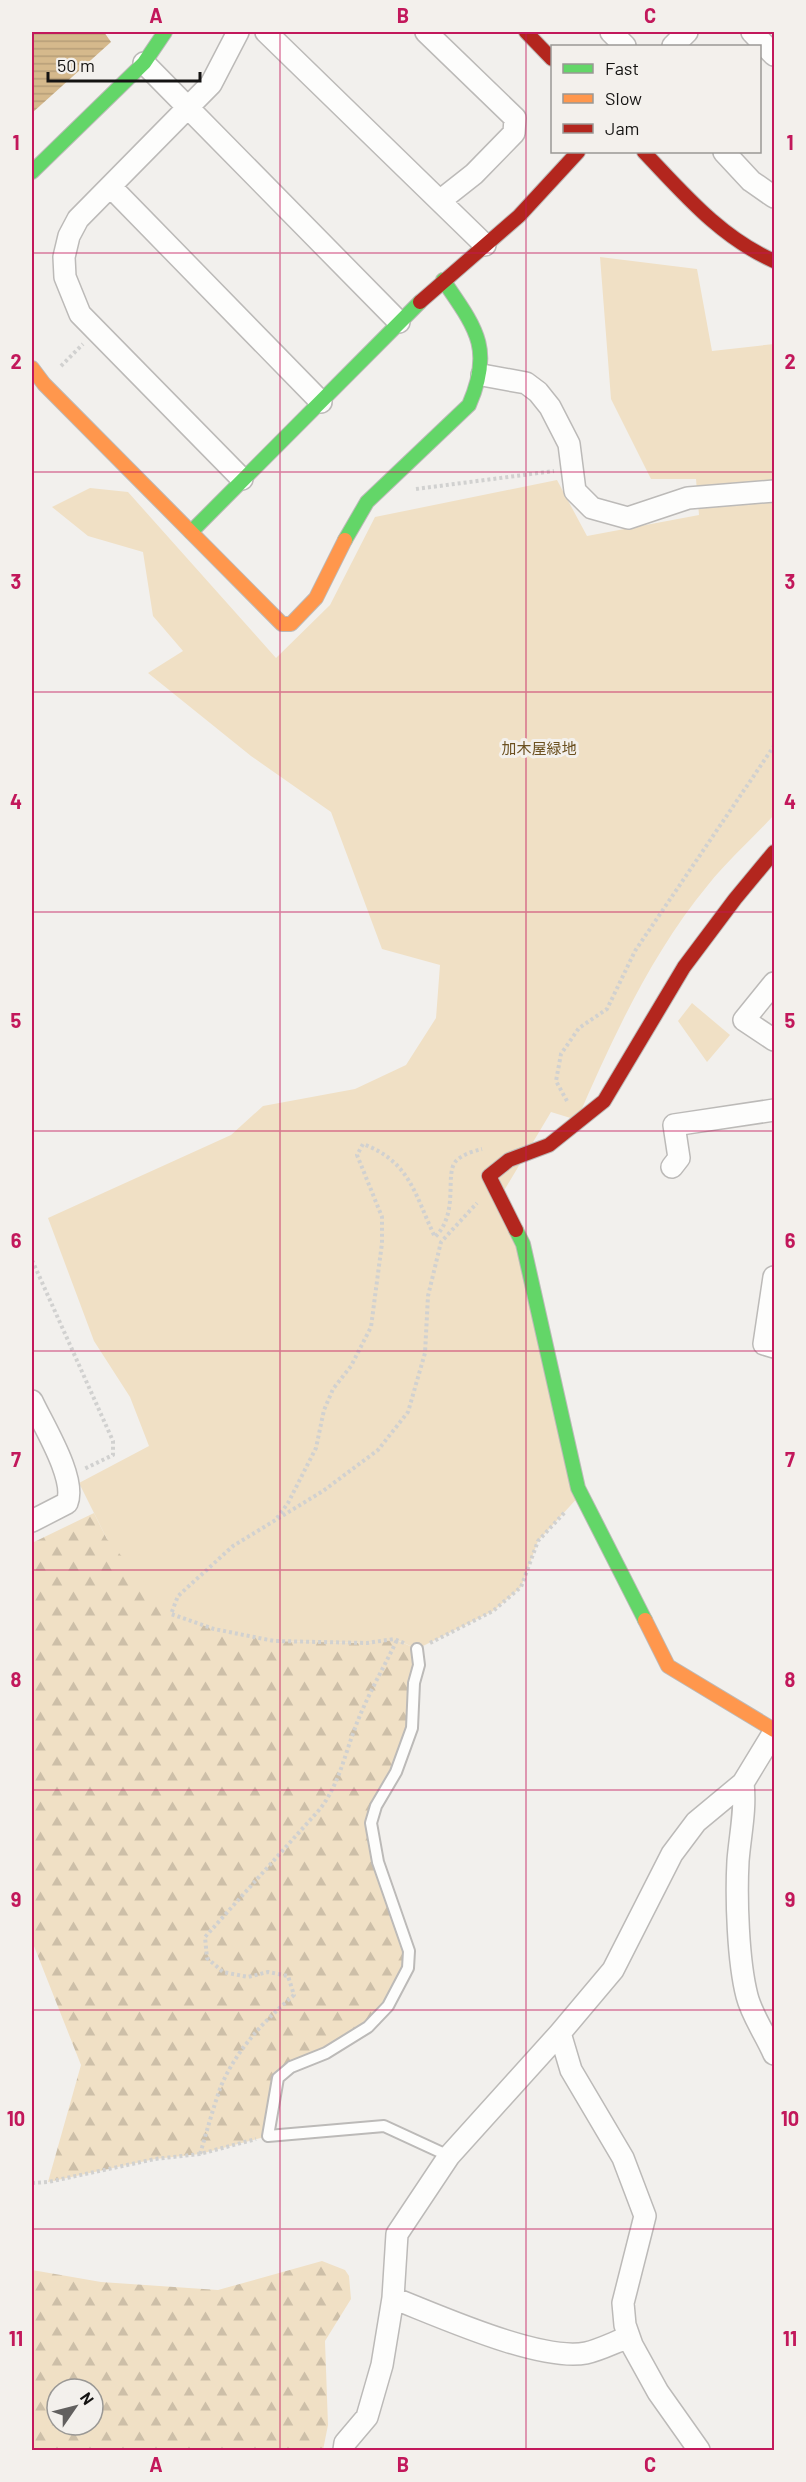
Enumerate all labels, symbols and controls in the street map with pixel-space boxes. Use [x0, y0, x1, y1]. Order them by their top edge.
text: A [149, 3, 163, 27]
text: B [397, 3, 409, 27]
text: C [644, 3, 656, 27]
scale bar [48, 45, 200, 83]
legend [551, 45, 761, 153]
text: 50 m [57, 54, 95, 76]
text: Fast [605, 57, 639, 79]
text: Slow [605, 87, 642, 109]
text: Jam [605, 117, 639, 139]
text: 1 [12, 130, 20, 154]
text: 1 [786, 130, 794, 154]
text: 2 [10, 349, 22, 373]
text: 2 [784, 349, 796, 373]
text: 3 [11, 569, 21, 593]
text: 3 [785, 569, 795, 593]
park label: 加木屋緑地 [501, 739, 577, 757]
text: 4 [10, 789, 22, 813]
text: 4 [784, 789, 796, 813]
text: 5 [11, 1008, 22, 1032]
text: 5 [785, 1008, 796, 1032]
text: 6 [11, 1228, 22, 1252]
text: 6 [785, 1228, 796, 1252]
text: 7 [11, 1447, 21, 1471]
text: 7 [785, 1447, 795, 1471]
text: 8 [11, 1667, 22, 1691]
text: 8 [785, 1667, 796, 1691]
text: 9 [11, 1887, 21, 1911]
text: 9 [785, 1887, 795, 1911]
text: 10 [7, 2106, 25, 2130]
text: 10 [781, 2106, 799, 2130]
text: 11 [9, 2326, 23, 2350]
text: 11 [783, 2326, 797, 2350]
north arrow [45, 2377, 105, 2437]
text: N [77, 2388, 99, 2408]
text: A [149, 2452, 163, 2476]
text: B [397, 2452, 409, 2476]
text: C [644, 2452, 656, 2476]

